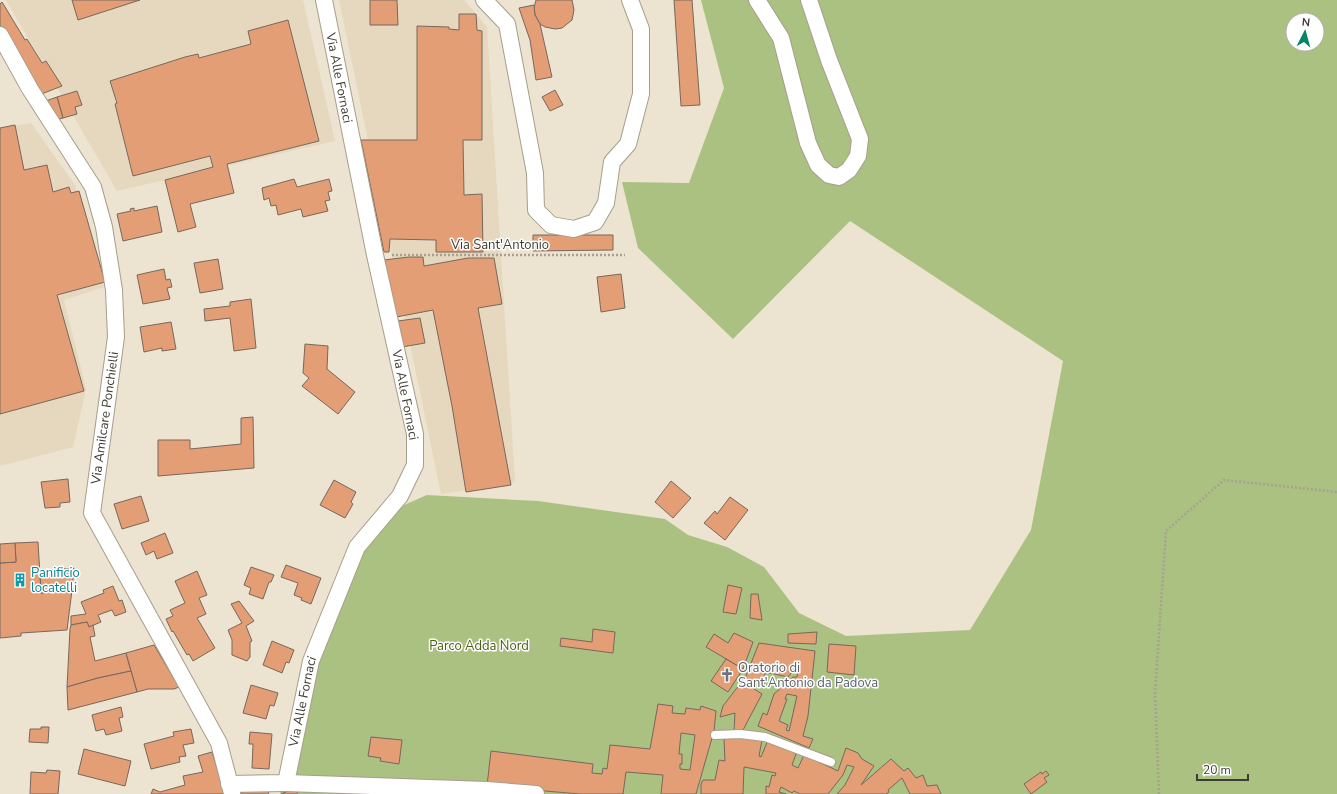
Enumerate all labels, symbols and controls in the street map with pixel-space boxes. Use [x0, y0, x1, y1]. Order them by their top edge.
north arrow [1285, 12, 1325, 52]
text: N [1301, 15, 1311, 30]
street label: Via Alle Fornaci [321, 30, 357, 125]
street label: Via Sant'Antonio [450, 236, 549, 254]
street label: Via Alle Fornaci [387, 347, 423, 442]
street label: Via Amilcare Ponchielli [87, 350, 123, 487]
place label: Panificio locatelli [31, 564, 80, 597]
building icon: Panificio locatelli [12, 572, 28, 588]
park label: Parco Adda Nord [429, 637, 529, 655]
street label: Via Alle Fornaci [284, 654, 321, 749]
place label: Oratorio di Sant'Antonio da Padova [738, 659, 878, 692]
church icon: Oratorio di Sant'Antonio da Padova [719, 667, 735, 683]
scale bar [1197, 756, 1248, 782]
text: 20 m [1203, 762, 1231, 778]

